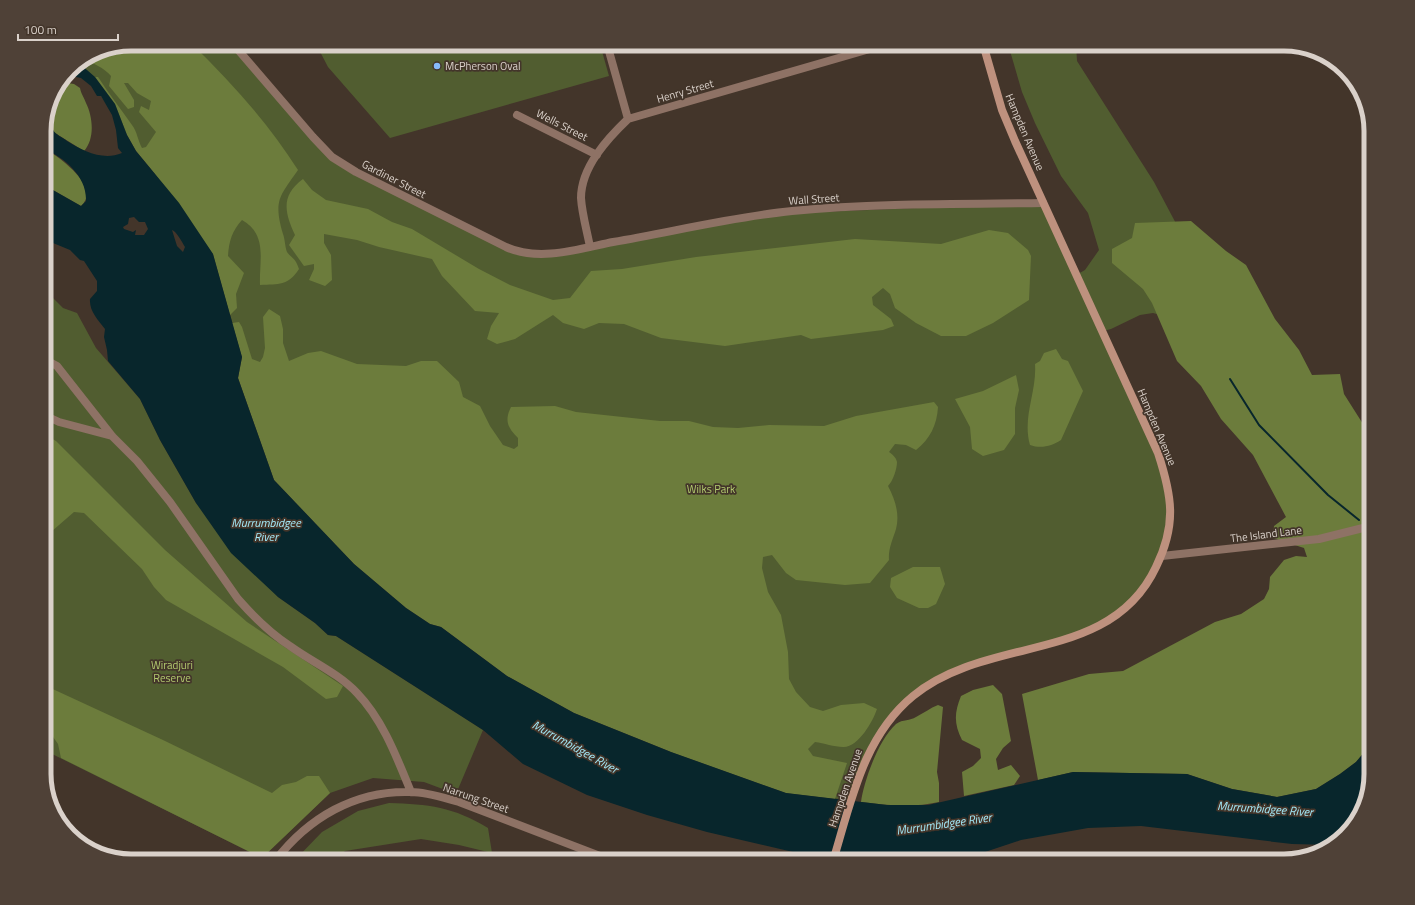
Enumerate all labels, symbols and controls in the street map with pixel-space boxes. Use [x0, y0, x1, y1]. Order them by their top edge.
scale bar [18, 16, 118, 42]
text: 100 m [24, 20, 57, 39]
place label: McPherson Oval [445, 58, 521, 74]
marker: McPherson Oval [432, 61, 442, 71]
street label: Henry Street [655, 75, 716, 107]
street label: Hampden Avenue [1002, 91, 1049, 173]
street label: Wells Street [533, 105, 591, 145]
street label: Gardiner Street [359, 156, 429, 202]
street label: Wall Street [788, 189, 840, 209]
street label: Hampden Avenue [1134, 386, 1181, 468]
park label: Wilks Park [687, 481, 736, 497]
water label: Murrumbidgee River [231, 513, 302, 546]
street label: The Island Lane [1229, 522, 1303, 546]
park label: Wiradjuri Reserve [151, 657, 193, 686]
water label: Murrumbidgee River [529, 715, 624, 779]
street label: Hampden Avenue [824, 746, 866, 829]
street label: Narrung Street [441, 779, 511, 817]
water label: Murrumbidgee River [1217, 796, 1316, 821]
water label: Murrumbidgee River [895, 807, 995, 840]

